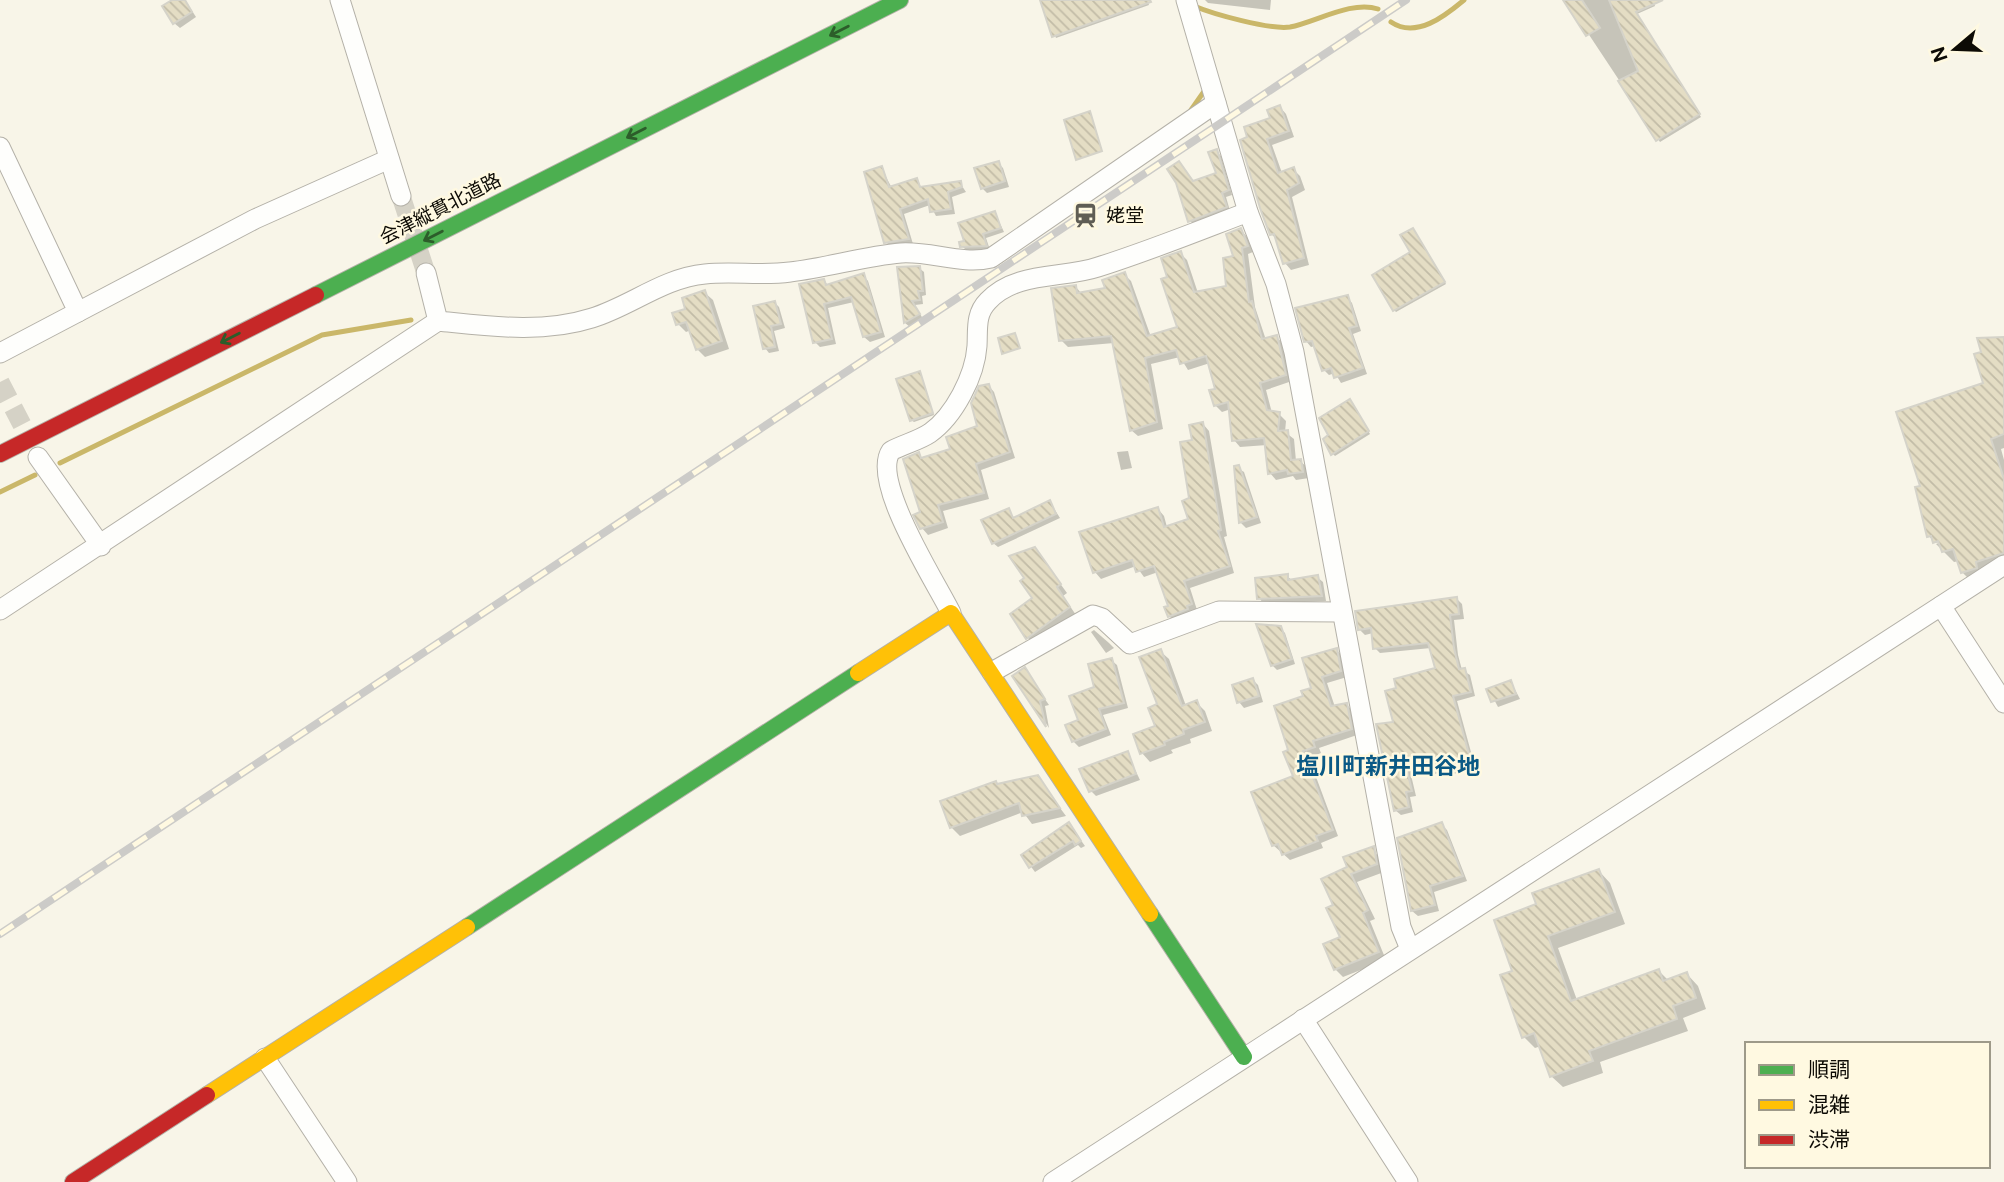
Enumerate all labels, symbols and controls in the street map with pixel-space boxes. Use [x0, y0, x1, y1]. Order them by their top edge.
north arrow [1920, 14, 1990, 84]
one-way arrow [829, 24, 850, 38]
text: N [1926, 44, 1952, 65]
one-way arrow [626, 127, 647, 141]
street label: 会津縦貫北道路 [376, 168, 504, 248]
station icon: 姥堂 [1072, 201, 1100, 229]
place label: 姥堂 [1106, 204, 1144, 226]
one-way arrow [423, 229, 444, 243]
one-way arrow [220, 332, 241, 346]
district label: 塩川町新井田谷地 [1296, 752, 1480, 779]
legend [1745, 1042, 1990, 1168]
text: 順調 [1808, 1057, 1850, 1082]
text: 混雑 [1808, 1092, 1850, 1117]
text: 渋滞 [1808, 1127, 1850, 1152]

